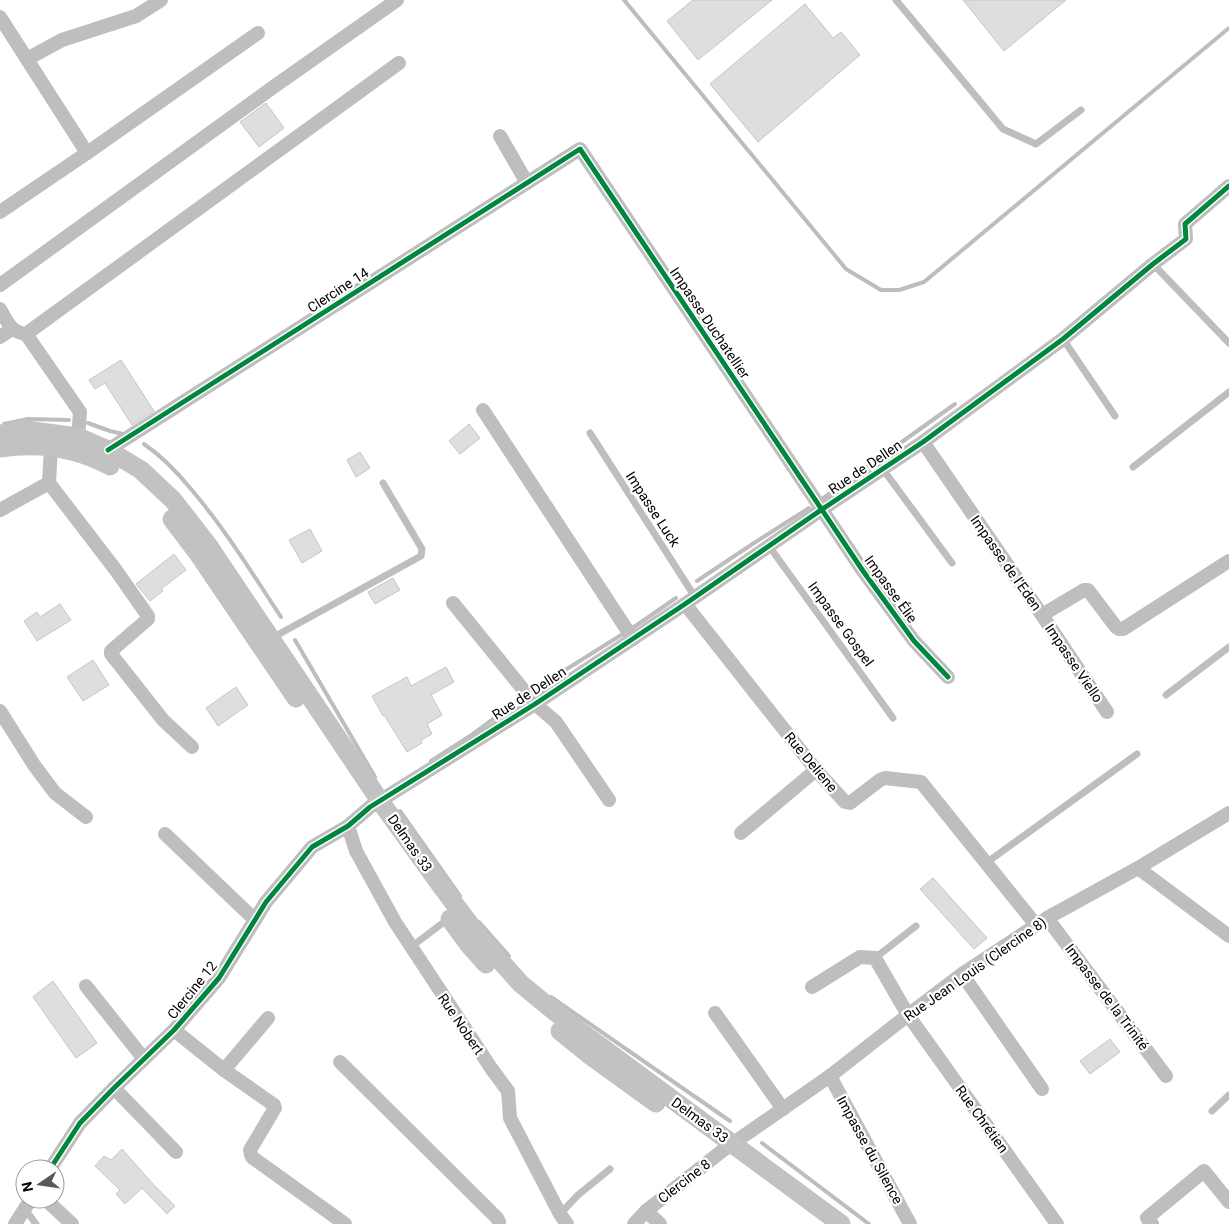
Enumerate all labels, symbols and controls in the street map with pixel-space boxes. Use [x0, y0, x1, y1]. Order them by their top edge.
street label: Clercine 14 [304, 264, 372, 316]
street label: Impasse Duchatellier [667, 264, 753, 382]
street label: Rue de Dellen [825, 437, 905, 497]
street label: Impasse Luck [623, 468, 684, 550]
street label: Impasse de l'Eden [967, 512, 1045, 614]
street label: Impasse Élie [861, 552, 922, 626]
street label: Impasse Gospel [805, 579, 877, 669]
street label: Impasse Viello [1042, 621, 1106, 705]
street label: Rue de Dellen [489, 663, 569, 723]
street label: Rue Deliene [781, 729, 841, 795]
street label: Delmas 33 [384, 811, 436, 875]
street label: Rue Jean Louis (Clercine 8) [901, 914, 1050, 1025]
street label: Impasse de la Trinité [1062, 941, 1152, 1053]
street label: Clercine 12 [164, 958, 220, 1022]
street label: Rue Nobert [435, 990, 487, 1058]
street label: Rue Chrétien [952, 1082, 1012, 1156]
street label: Impasse du Silence [834, 1093, 906, 1207]
street label: Delmas 33 [668, 1094, 732, 1146]
street label: Clercine 8 [655, 1156, 713, 1206]
north arrow [15, 1159, 65, 1209]
text: N [18, 1180, 36, 1194]

